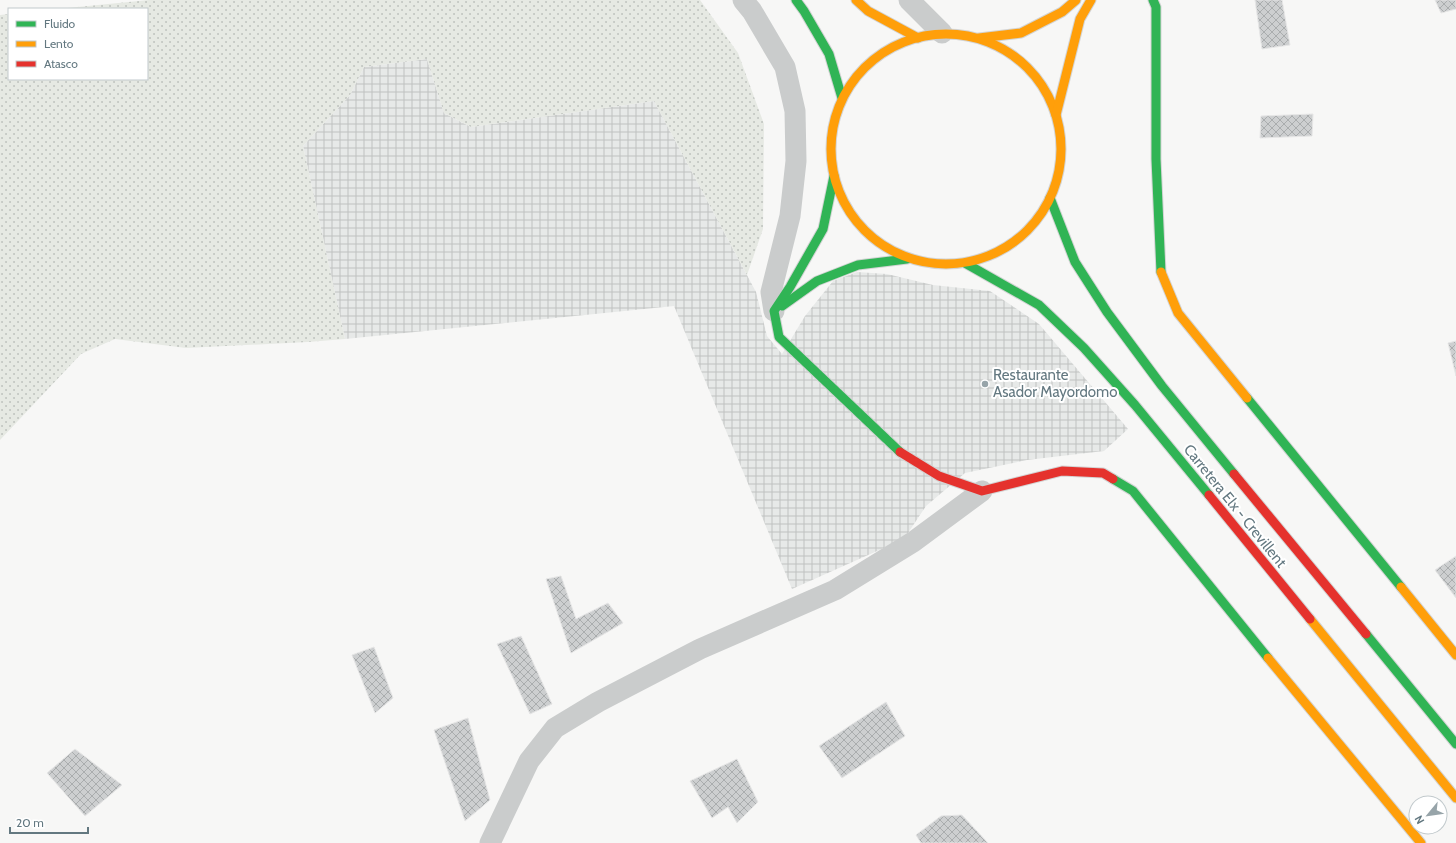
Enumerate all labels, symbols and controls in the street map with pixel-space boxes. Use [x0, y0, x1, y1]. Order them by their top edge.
legend [8, 8, 148, 80]
text: Fluido [44, 16, 76, 31]
text: Lento [44, 36, 74, 51]
text: Atasco [44, 56, 78, 71]
place label: Restaurante Asador Mayordomo [993, 366, 1118, 401]
marker: Restaurante Asador Mayordomo [980, 379, 990, 389]
street label: Carretera Elx - Crevillent [1180, 441, 1290, 571]
north arrow [1408, 795, 1448, 835]
scale bar [10, 809, 88, 835]
text: N [1411, 813, 1427, 827]
text: 20 m [16, 815, 44, 830]

